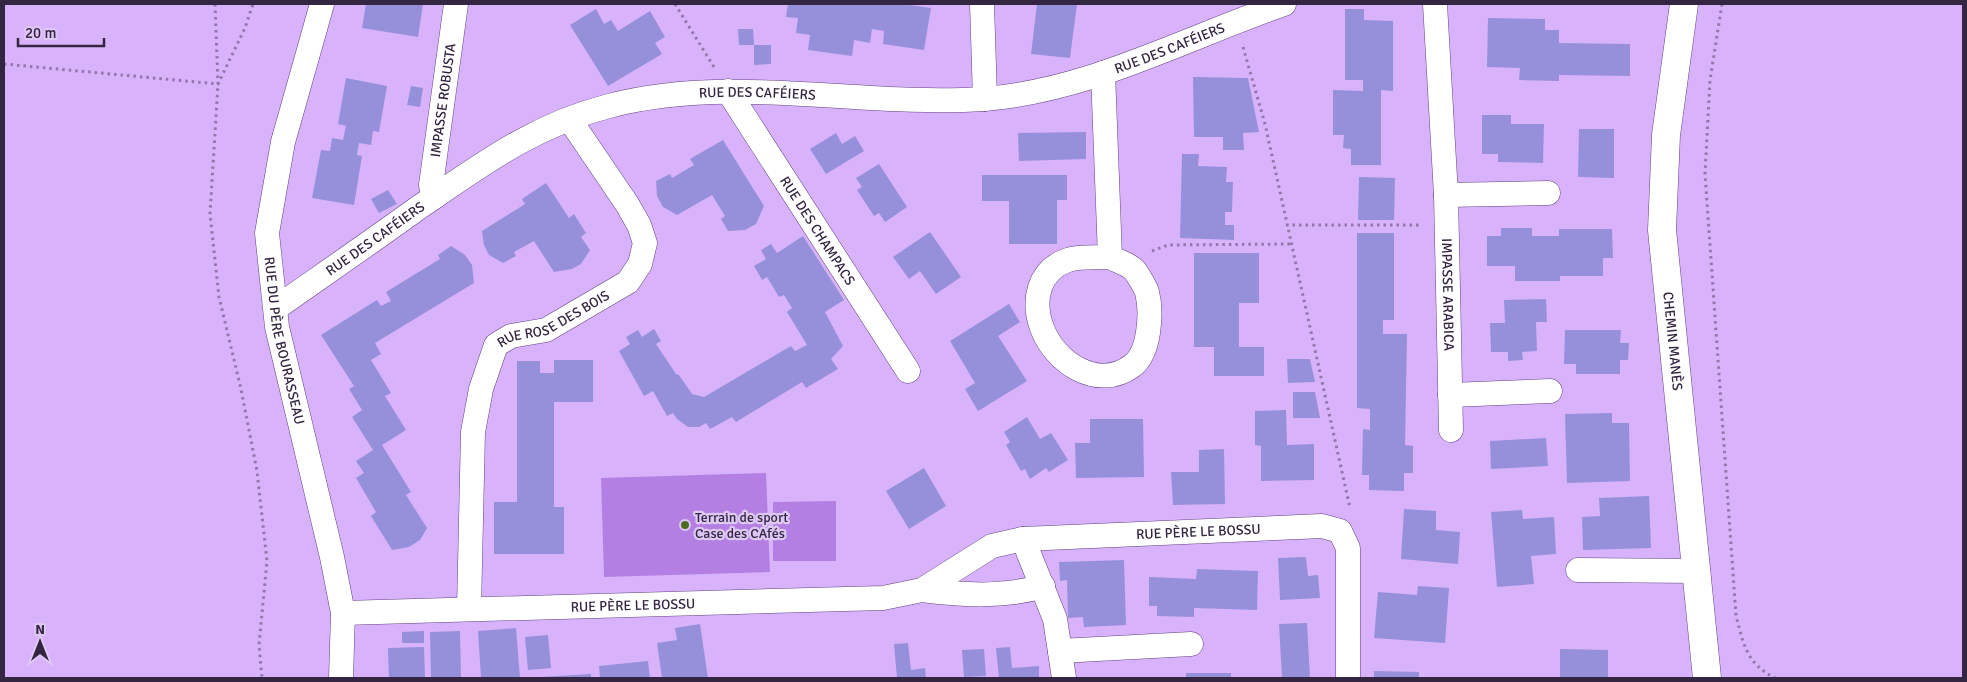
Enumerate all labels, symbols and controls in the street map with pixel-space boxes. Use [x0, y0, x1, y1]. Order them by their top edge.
scale bar [18, 15, 104, 47]
street label: RUE DES CAFÉIERS [1112, 19, 1228, 78]
text: 20 m [25, 24, 56, 42]
street label: IMPASSE ROBUSTA [427, 42, 460, 158]
street label: RUE DES CAFÉIERS [698, 84, 816, 104]
street label: RUE DES CHAMPACS [776, 173, 859, 289]
street label: RUE DES CAFÉIERS [323, 198, 428, 280]
street label: IMPASSE ARABICA [1438, 238, 1457, 352]
street label: RUE DU PÈRE BOURASSEAU [261, 256, 308, 426]
street label: RUE ROSE DES BOIS [494, 287, 613, 351]
street label: CHEMIN MANÈS [1659, 291, 1686, 391]
place label: Terrain de sport Case des CAfés [695, 509, 788, 542]
marker: Terrain de sport Case des CAfés [679, 519, 691, 531]
street label: RUE PÈRE LE BOSSU [1136, 521, 1261, 543]
street label: RUE PÈRE LE BOSSU [570, 595, 695, 616]
north arrow [15, 617, 65, 667]
text: N [35, 621, 45, 638]

